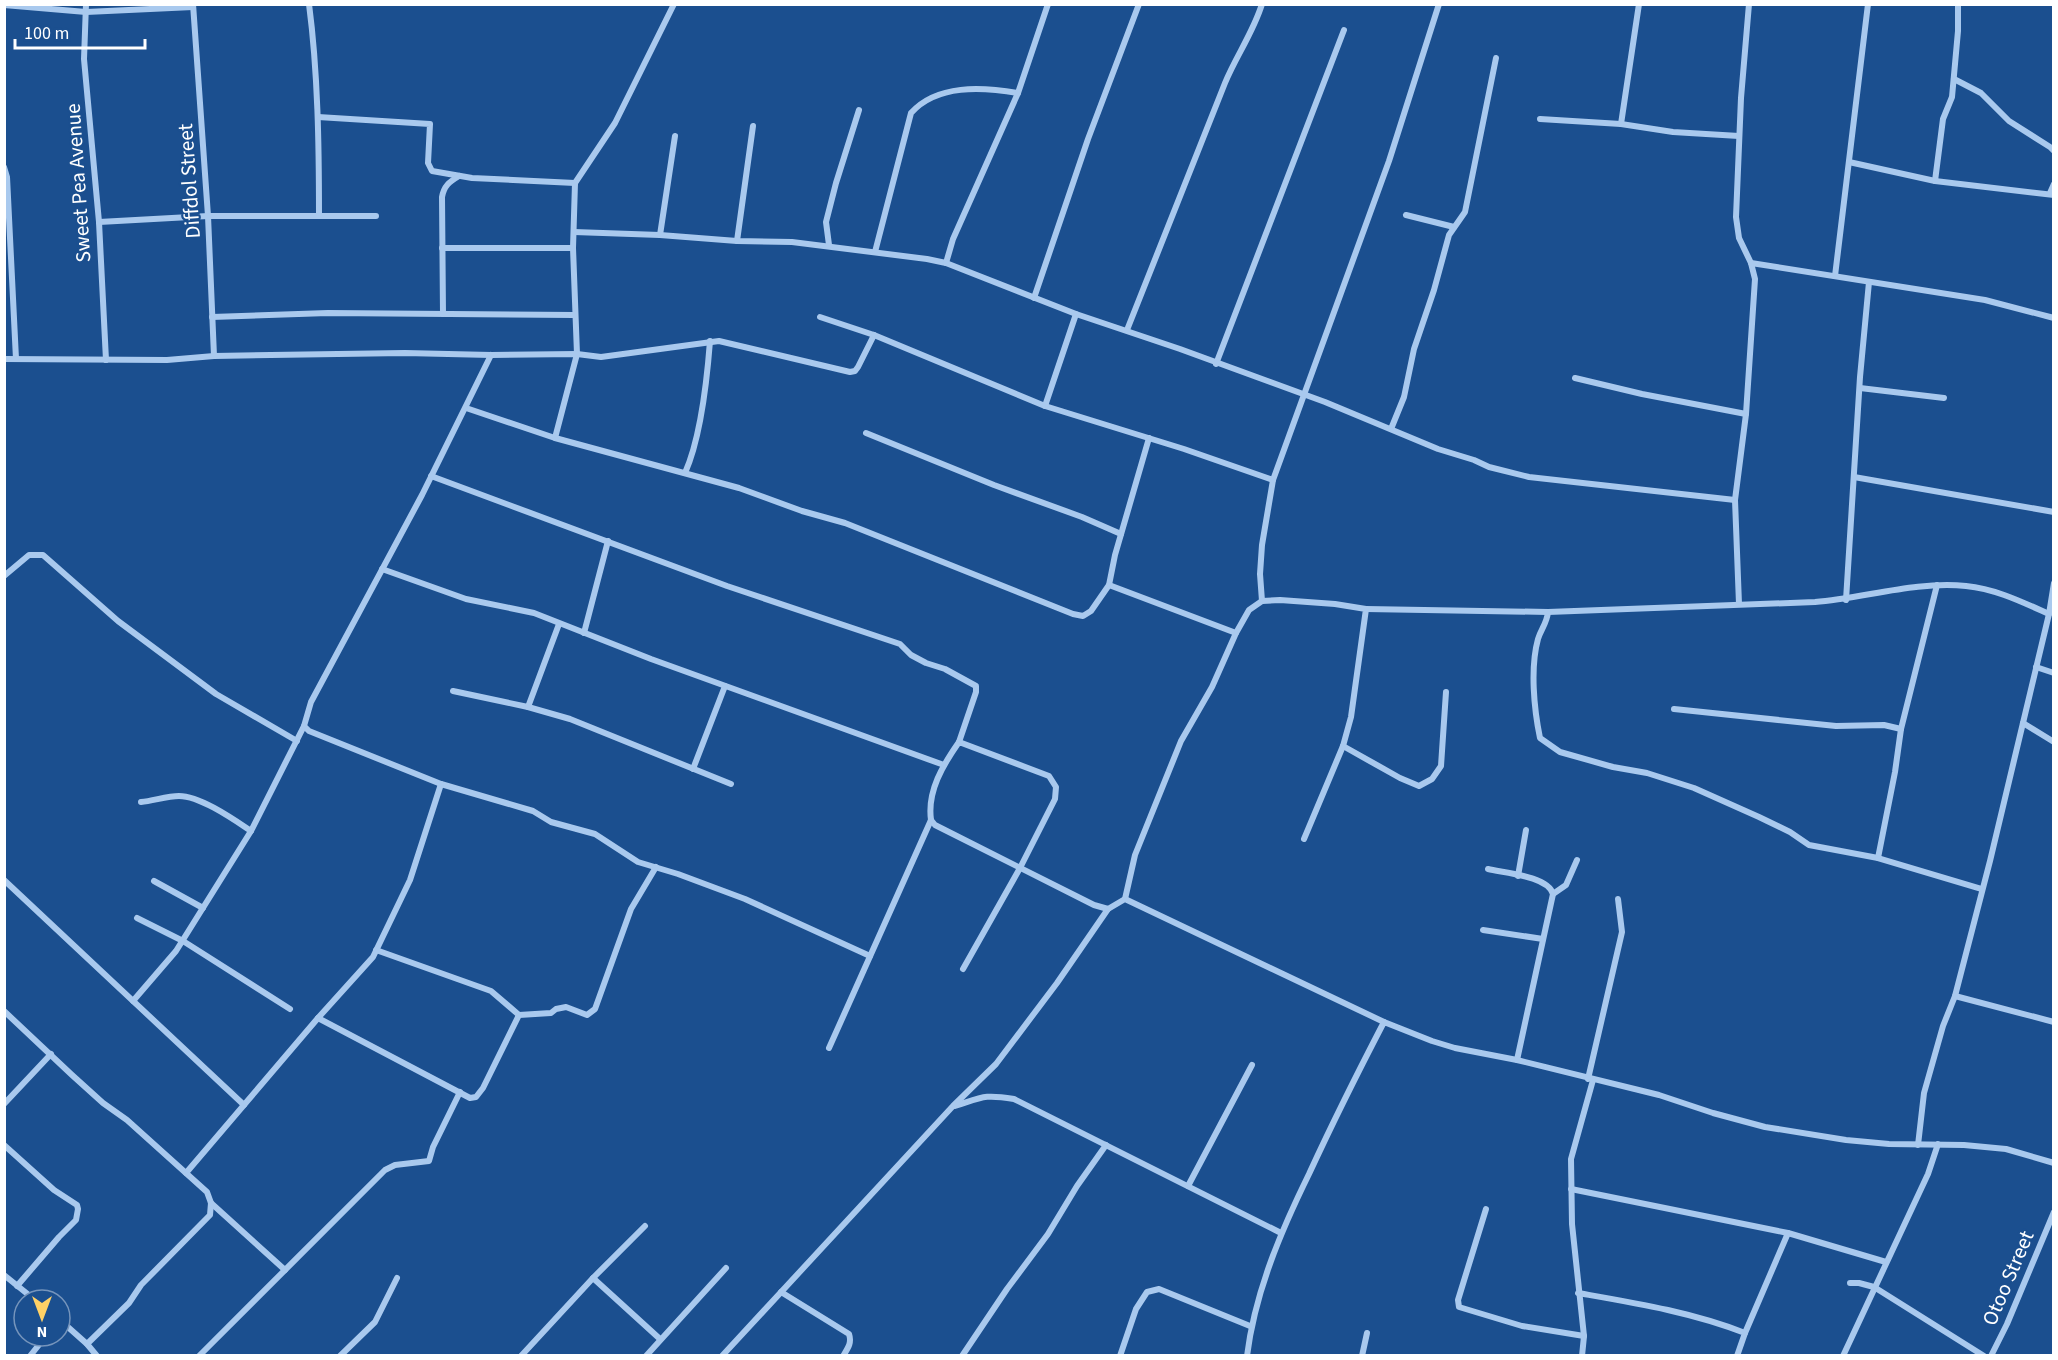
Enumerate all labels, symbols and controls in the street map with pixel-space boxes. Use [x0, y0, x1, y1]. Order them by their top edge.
scale bar [15, 12, 146, 50]
text: 100 m [24, 21, 69, 46]
street label: Sweet Pea Avenue [57, 103, 99, 263]
street label: Diffdol Street [170, 122, 208, 240]
street label: Otoo Street [1975, 1226, 2041, 1330]
north arrow [12, 1288, 72, 1348]
text: N [37, 1321, 47, 1343]

